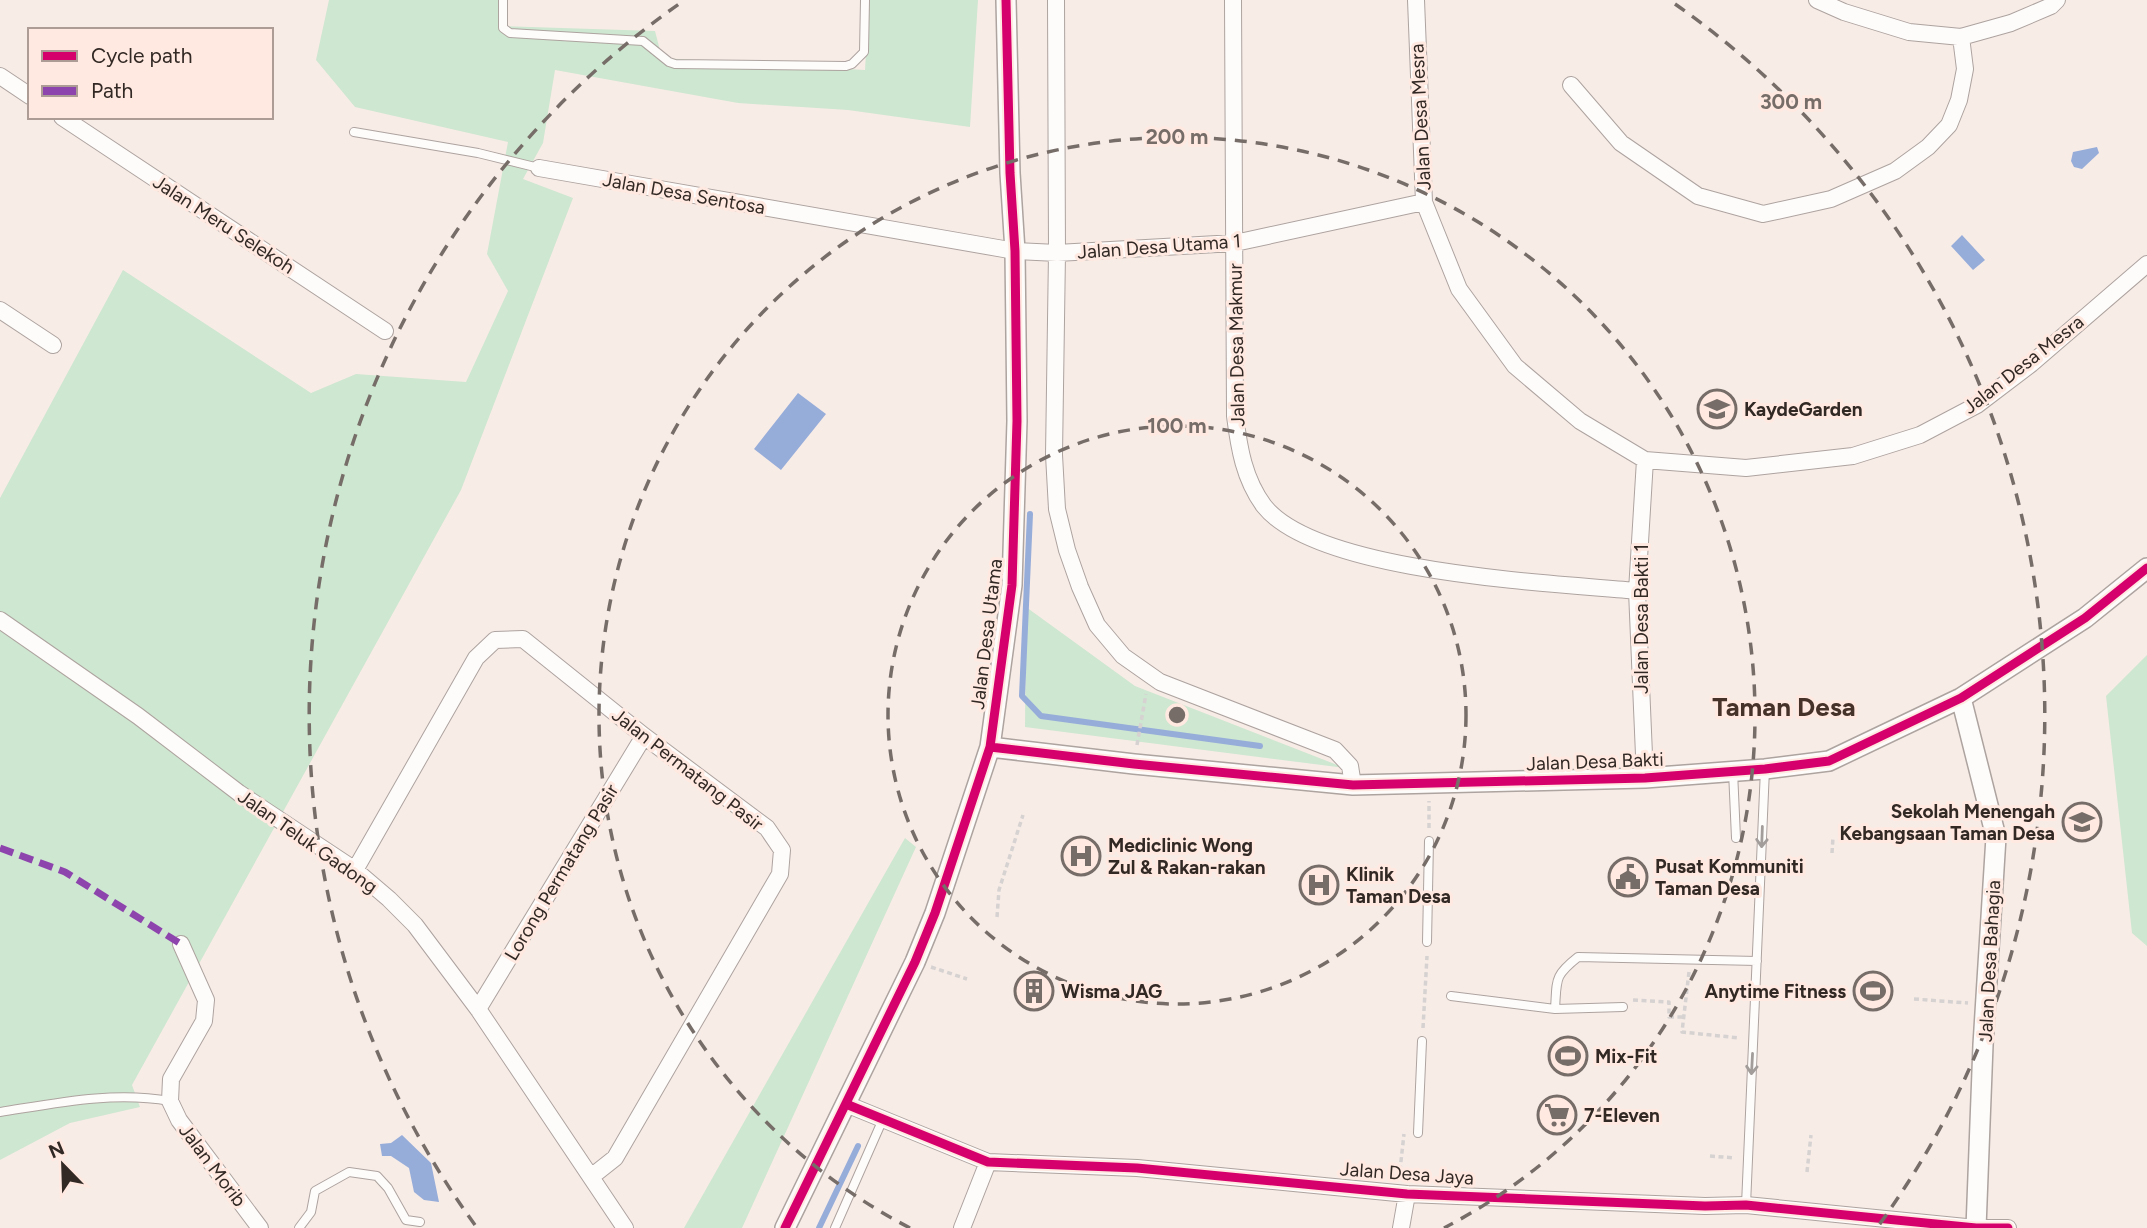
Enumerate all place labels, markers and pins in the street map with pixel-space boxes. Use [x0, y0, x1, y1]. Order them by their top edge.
school or university icon: KaydeGarden [1696, 388, 1738, 430]
place label: KaydeGarden [1744, 398, 1863, 421]
centre of rings [1165, 703, 1189, 727]
place label: Sekolah Menengah Kebangsaan Taman Desa [1840, 800, 2055, 845]
school or university icon: Sekolah Menengah Kebangsaan Taman Desa [2061, 801, 2103, 843]
place label: Mediclinic Wong Zul & Rakan-rakan [1108, 834, 1266, 879]
hospital icon: Mediclinic Wong Zul & Rakan-rakan [1060, 835, 1102, 877]
place label: Pusat Kommuniti Taman Desa [1655, 855, 1804, 900]
public building icon: Pusat Kommuniti Taman Desa [1607, 856, 1649, 898]
place label: Klinik Taman Desa [1346, 863, 1451, 908]
hospital icon: Klinik Taman Desa [1298, 864, 1340, 906]
building icon: Wisma JAG [1013, 970, 1055, 1012]
sports icon: Anytime Fitness [1852, 970, 1894, 1012]
place label: Wisma JAG [1061, 980, 1162, 1003]
place label: Anytime Fitness [1705, 980, 1846, 1003]
sports icon: Mix-Fit [1547, 1035, 1589, 1077]
place label: Mix-Fit [1595, 1045, 1658, 1068]
supermarket icon: 7-Eleven [1536, 1094, 1578, 1136]
place label: 7-Eleven [1584, 1104, 1660, 1127]

